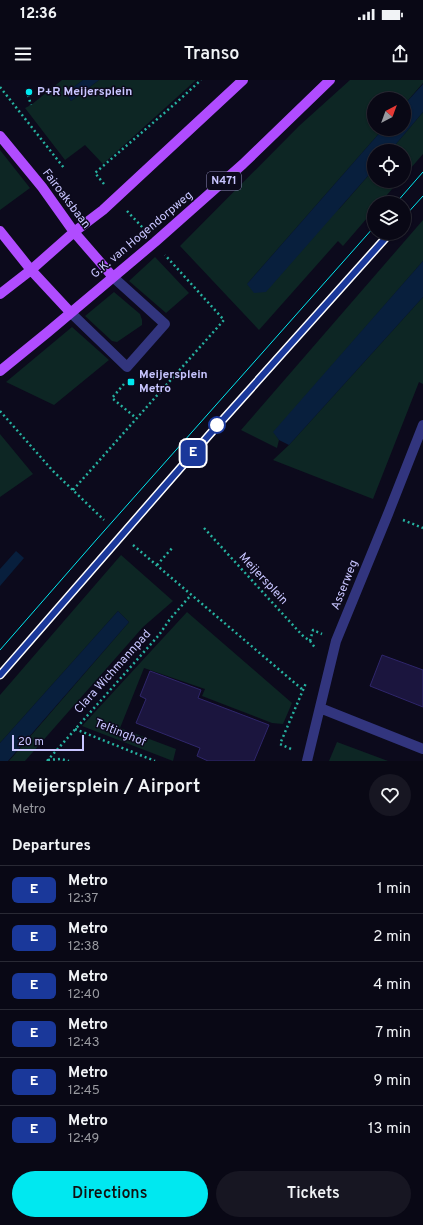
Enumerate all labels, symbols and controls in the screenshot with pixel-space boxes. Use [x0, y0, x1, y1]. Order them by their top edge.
text: 12:36 [20, 5, 57, 24]
icon: menu [12, 43, 34, 65]
text: Transo [184, 43, 239, 66]
icon: share [389, 43, 411, 65]
place label: P+R Meijersplein [37, 84, 132, 100]
marker: P+R Meijersplein [24, 87, 34, 97]
north arrow [367, 92, 411, 136]
map controls [367, 92, 411, 240]
button: locate [367, 144, 411, 188]
street label: Fairoaksbaan [38, 166, 94, 232]
road number: N471 [207, 172, 241, 190]
street label: G.K. van Hogendorpweg [88, 188, 196, 282]
button: layers [367, 196, 411, 240]
place label: Meijersplein Metro [139, 367, 208, 397]
marker: Meijersplein Metro [126, 377, 136, 387]
unlabelled marker [208, 416, 226, 434]
line badge: E [180, 440, 206, 466]
text: E [189, 444, 197, 461]
street label: Meijersplein [235, 550, 291, 608]
street label: Asserweg [328, 558, 362, 612]
street label: Clara Wichmannpad [71, 627, 155, 717]
street label: Teltinghof [92, 715, 148, 751]
scale bar [12, 733, 84, 752]
text: 20 m [18, 735, 44, 749]
button: heart [369, 774, 411, 816]
text: Meijersplein / Airport [12, 775, 200, 799]
text: Metro [12, 802, 46, 818]
text: Departures [12, 837, 91, 856]
text: Metro [68, 872, 108, 891]
text: 1 min [377, 880, 411, 899]
text: E [30, 881, 38, 898]
text: 12:37 [68, 891, 98, 907]
text: Metro [68, 920, 108, 939]
text: 2 min [373, 928, 411, 947]
text: E [30, 929, 38, 946]
text: 12:38 [68, 939, 100, 955]
text: Metro [68, 968, 108, 987]
text: 4 min [373, 976, 411, 995]
text: E [30, 977, 38, 994]
text: 12:40 [68, 987, 100, 1003]
text: Metro [68, 1016, 108, 1035]
text: 7 min [375, 1024, 411, 1043]
text: E [30, 1025, 38, 1042]
text: 12:43 [68, 1035, 100, 1051]
text: Metro [68, 1064, 108, 1083]
text: 9 min [374, 1072, 411, 1091]
text: E [30, 1073, 38, 1090]
text: 12:45 [68, 1083, 100, 1099]
text: Metro [68, 1112, 108, 1131]
text: 13 min [368, 1120, 411, 1139]
text: E [30, 1121, 38, 1138]
text: 12:49 [68, 1131, 99, 1147]
button: Directions [12, 1171, 208, 1217]
button: Tickets [216, 1171, 411, 1217]

